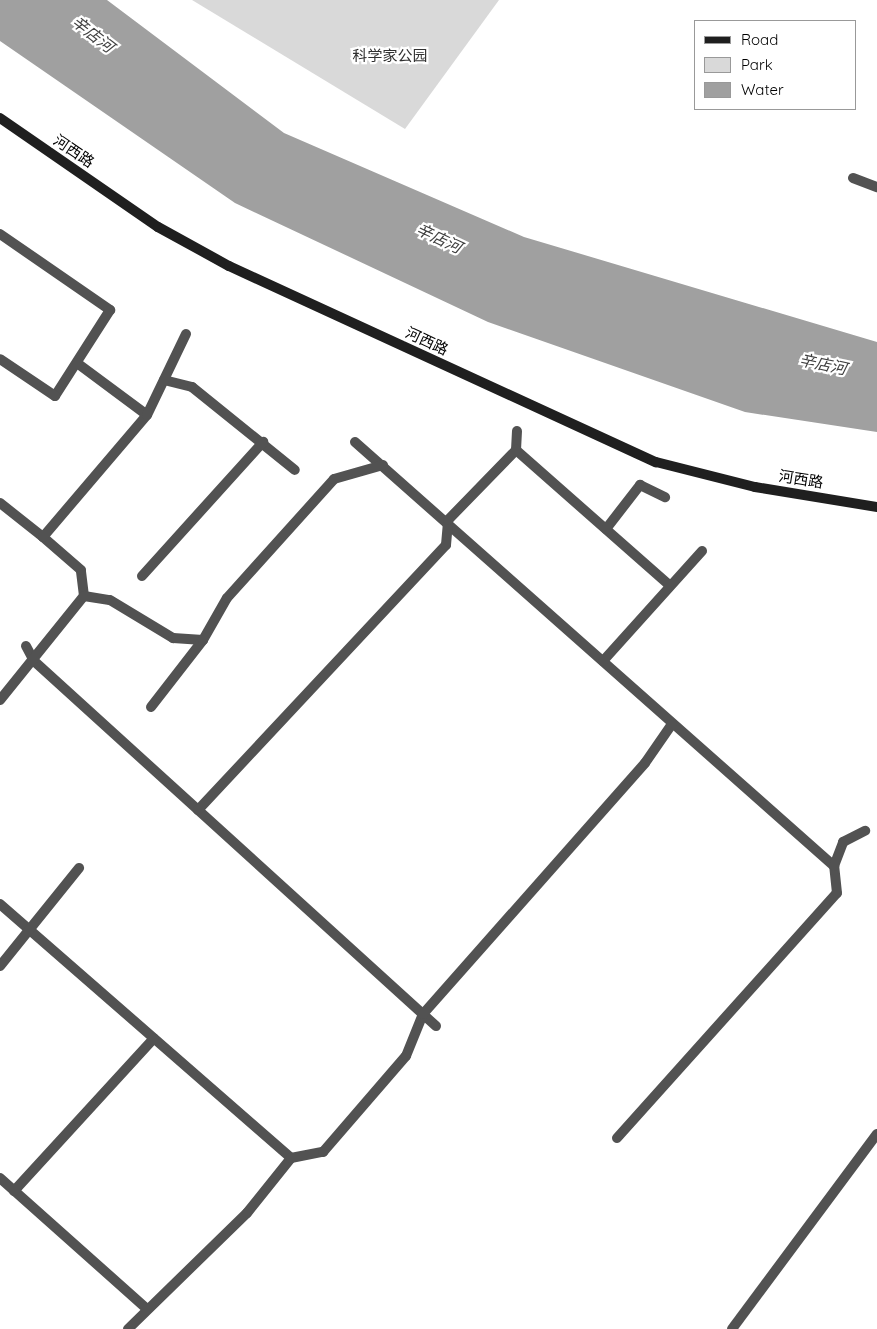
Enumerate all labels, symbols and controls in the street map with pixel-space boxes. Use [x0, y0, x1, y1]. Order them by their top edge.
water label: 辛店河 [68, 12, 118, 56]
legend [694, 20, 857, 110]
text: Road [741, 30, 778, 49]
park label: 科学家公园 [353, 47, 427, 65]
text: Park [741, 55, 773, 74]
text: Water [741, 80, 784, 99]
street label: 河西路 [50, 131, 98, 171]
water label: 辛店河 [413, 219, 465, 257]
street label: 河西路 [403, 323, 451, 359]
water label: 辛店河 [798, 350, 848, 378]
street label: 河西路 [777, 467, 825, 491]

